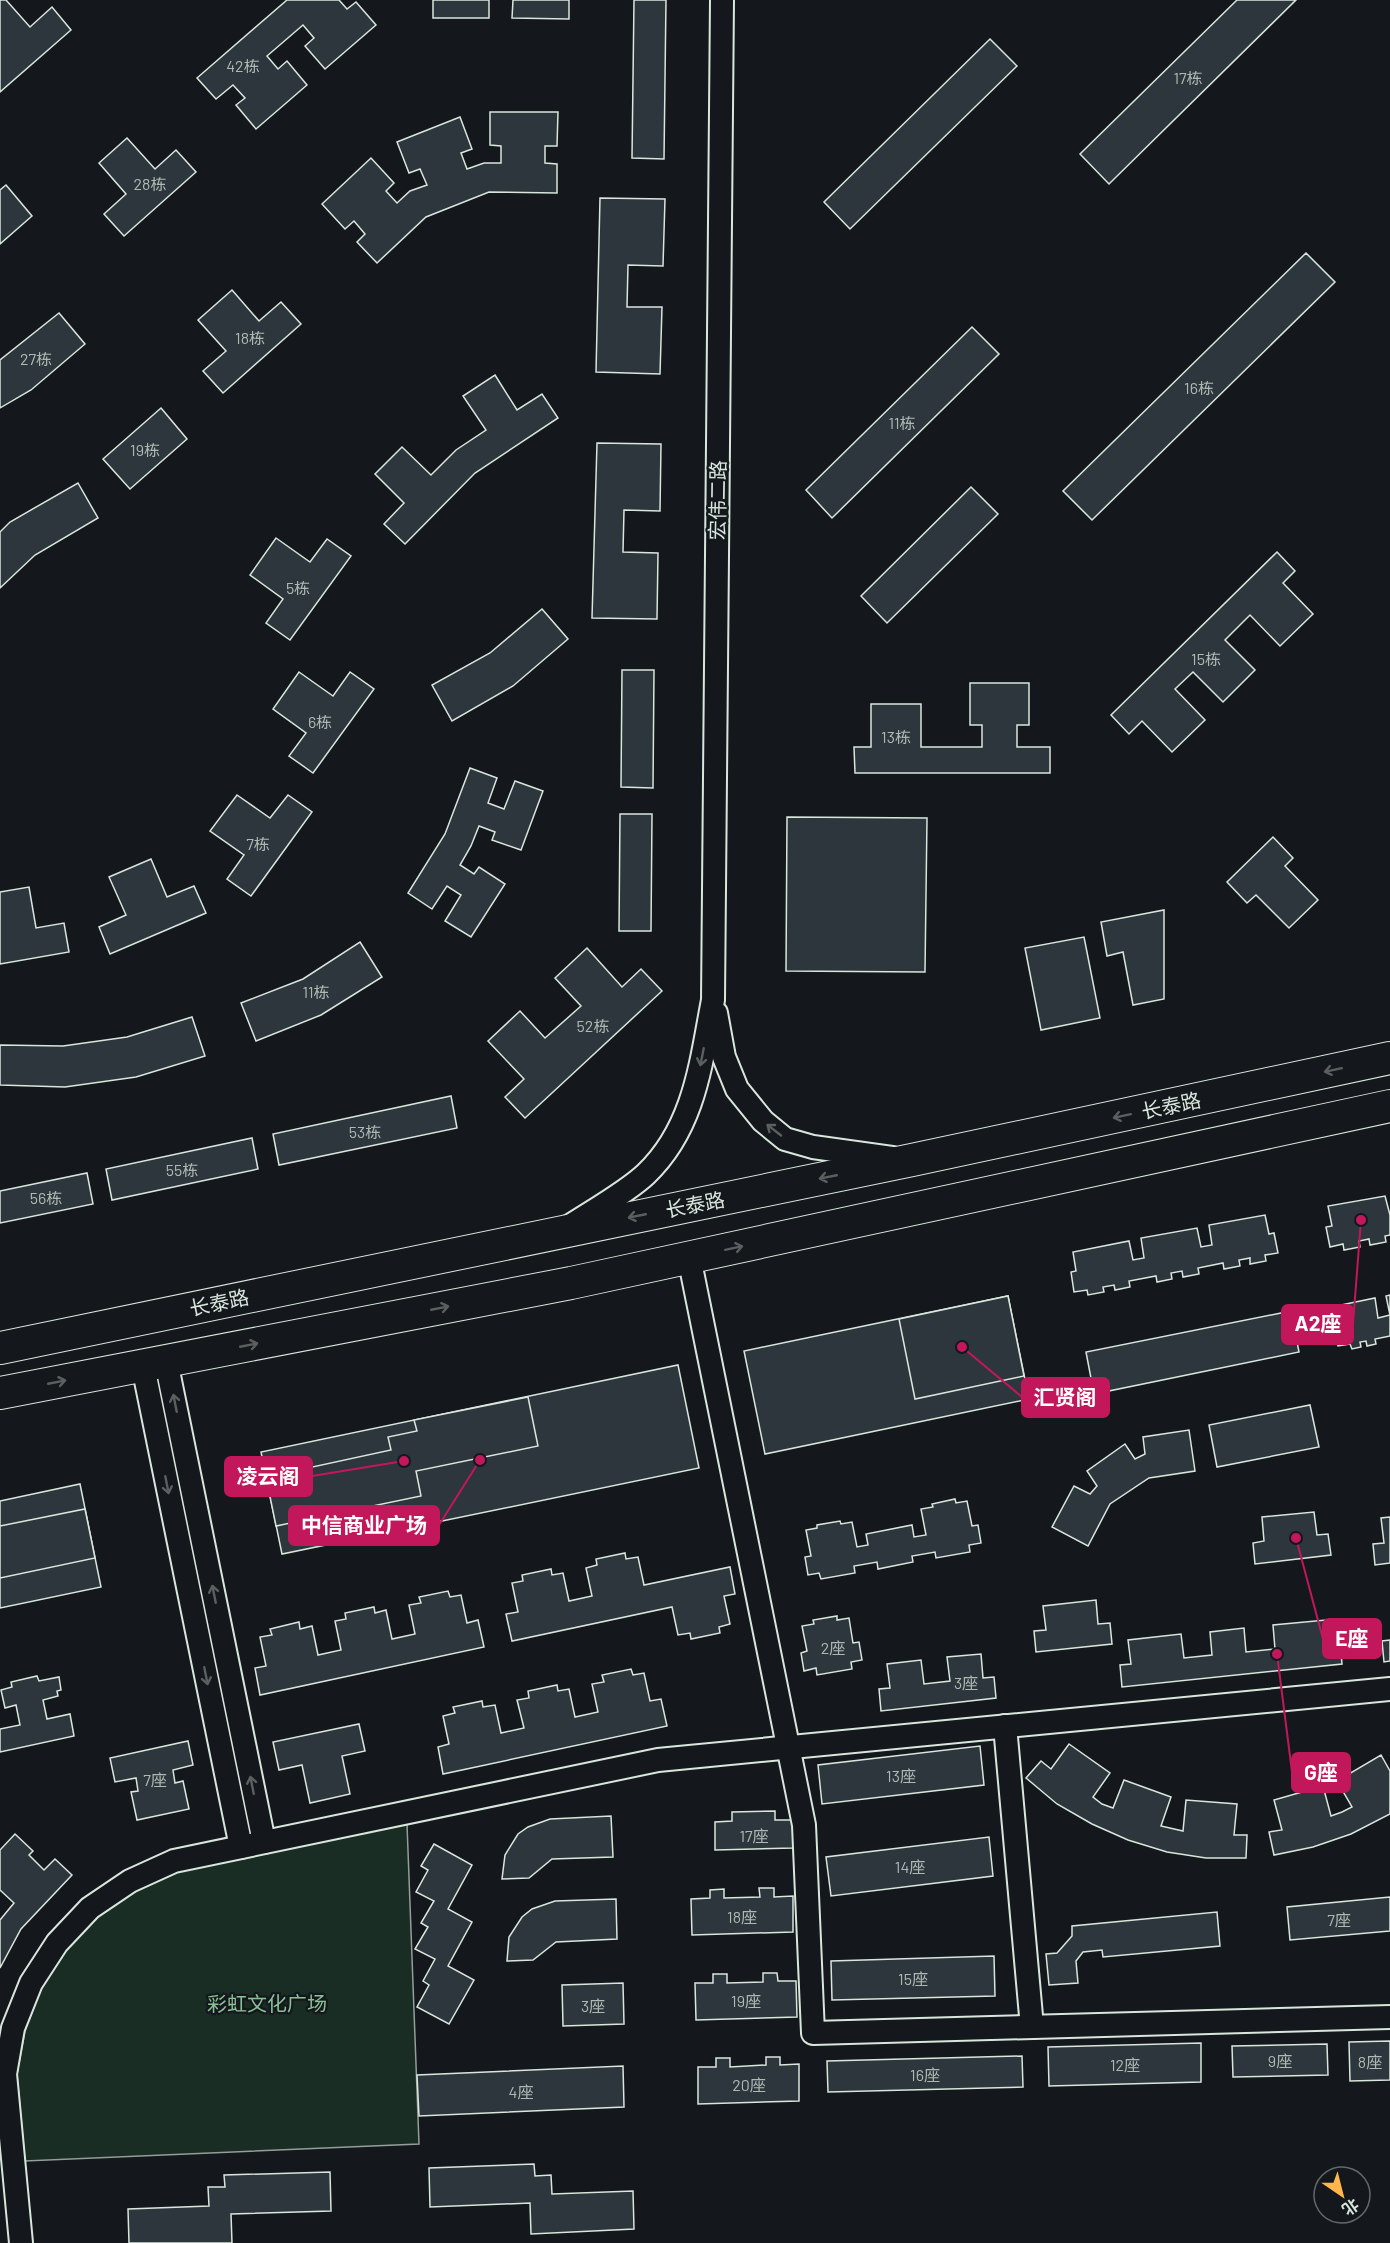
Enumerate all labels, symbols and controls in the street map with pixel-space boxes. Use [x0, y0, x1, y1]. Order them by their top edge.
house number: 42栋 [226, 56, 260, 75]
house number: 17栋 [1173, 68, 1203, 87]
house number: 28栋 [134, 174, 166, 193]
house number: 18栋 [235, 328, 265, 347]
house number: 27栋 [20, 349, 52, 368]
house number: 16栋 [1184, 378, 1214, 397]
house number: 11栋 [888, 413, 916, 432]
house number: 19栋 [130, 440, 160, 459]
street label: 宏伟二路 [704, 460, 730, 540]
house number: 5栋 [286, 578, 310, 597]
house number: 15栋 [1191, 649, 1221, 668]
house number: 6栋 [308, 712, 332, 731]
house number: 13栋 [881, 727, 911, 746]
house number: 7栋 [246, 834, 270, 853]
house number: 11栋 [302, 982, 330, 1001]
house number: 52栋 [577, 1016, 609, 1035]
one-way arrow [696, 1047, 707, 1066]
one-way arrow [1324, 1065, 1343, 1077]
street label: 长泰路 [1139, 1087, 1203, 1123]
one-way arrow [1112, 1110, 1131, 1122]
house number: 53栋 [349, 1122, 381, 1141]
one-way arrow [767, 1124, 783, 1137]
house number: 55栋 [166, 1160, 198, 1179]
one-way arrow [819, 1172, 838, 1183]
street label: 长泰路 [663, 1186, 727, 1222]
house number: 56栋 [30, 1188, 62, 1207]
one-way arrow [628, 1211, 647, 1222]
one-way arrow [724, 1241, 743, 1253]
street label: 长泰路 [187, 1284, 251, 1320]
one-way arrow [430, 1302, 450, 1313]
callout: A2座 [1282, 1305, 1353, 1344]
text: A2座 [1295, 1310, 1341, 1335]
one-way arrow [239, 1339, 258, 1350]
one-way arrow [47, 1376, 67, 1387]
callout: 汇贤阁 [1022, 1378, 1109, 1417]
text: 汇贤阁 [1034, 1384, 1097, 1409]
one-way arrow [169, 1393, 180, 1413]
callout: 凌云阁 [225, 1457, 312, 1496]
text: 凌云阁 [237, 1463, 300, 1488]
one-way arrow [162, 1475, 174, 1494]
callout: 中信商业广场 [289, 1506, 439, 1545]
text: 中信商业广场 [301, 1512, 427, 1537]
one-way arrow [207, 1584, 219, 1603]
callout: E座 [1323, 1619, 1381, 1658]
text: E座 [1335, 1625, 1369, 1650]
house number: 2座 [821, 1638, 845, 1657]
one-way arrow [201, 1666, 212, 1685]
house number: 3座 [954, 1673, 978, 1692]
callout: G座 [1292, 1753, 1350, 1792]
text: G座 [1304, 1759, 1338, 1784]
house number: 13座 [886, 1766, 916, 1785]
house number: 7座 [143, 1770, 167, 1789]
one-way arrow [246, 1775, 258, 1794]
house number: 17座 [739, 1826, 769, 1845]
house number: 14座 [895, 1857, 925, 1876]
house number: 18座 [727, 1907, 757, 1926]
house number: 7座 [1327, 1910, 1351, 1929]
house number: 15座 [898, 1969, 928, 1988]
park label: 彩虹文化广场 [207, 1991, 327, 2015]
house number: 19座 [731, 1991, 761, 2010]
house number: 3座 [581, 1996, 605, 2015]
house number: 9座 [1268, 2051, 1292, 2070]
house number: 8座 [1358, 2052, 1382, 2071]
house number: 12座 [1110, 2055, 1140, 2074]
house number: 16座 [910, 2065, 940, 2084]
house number: 20座 [732, 2075, 766, 2094]
house number: 4座 [509, 2082, 533, 2101]
north arrow [1312, 2165, 1372, 2225]
text: 北 [1339, 2195, 1363, 2220]

